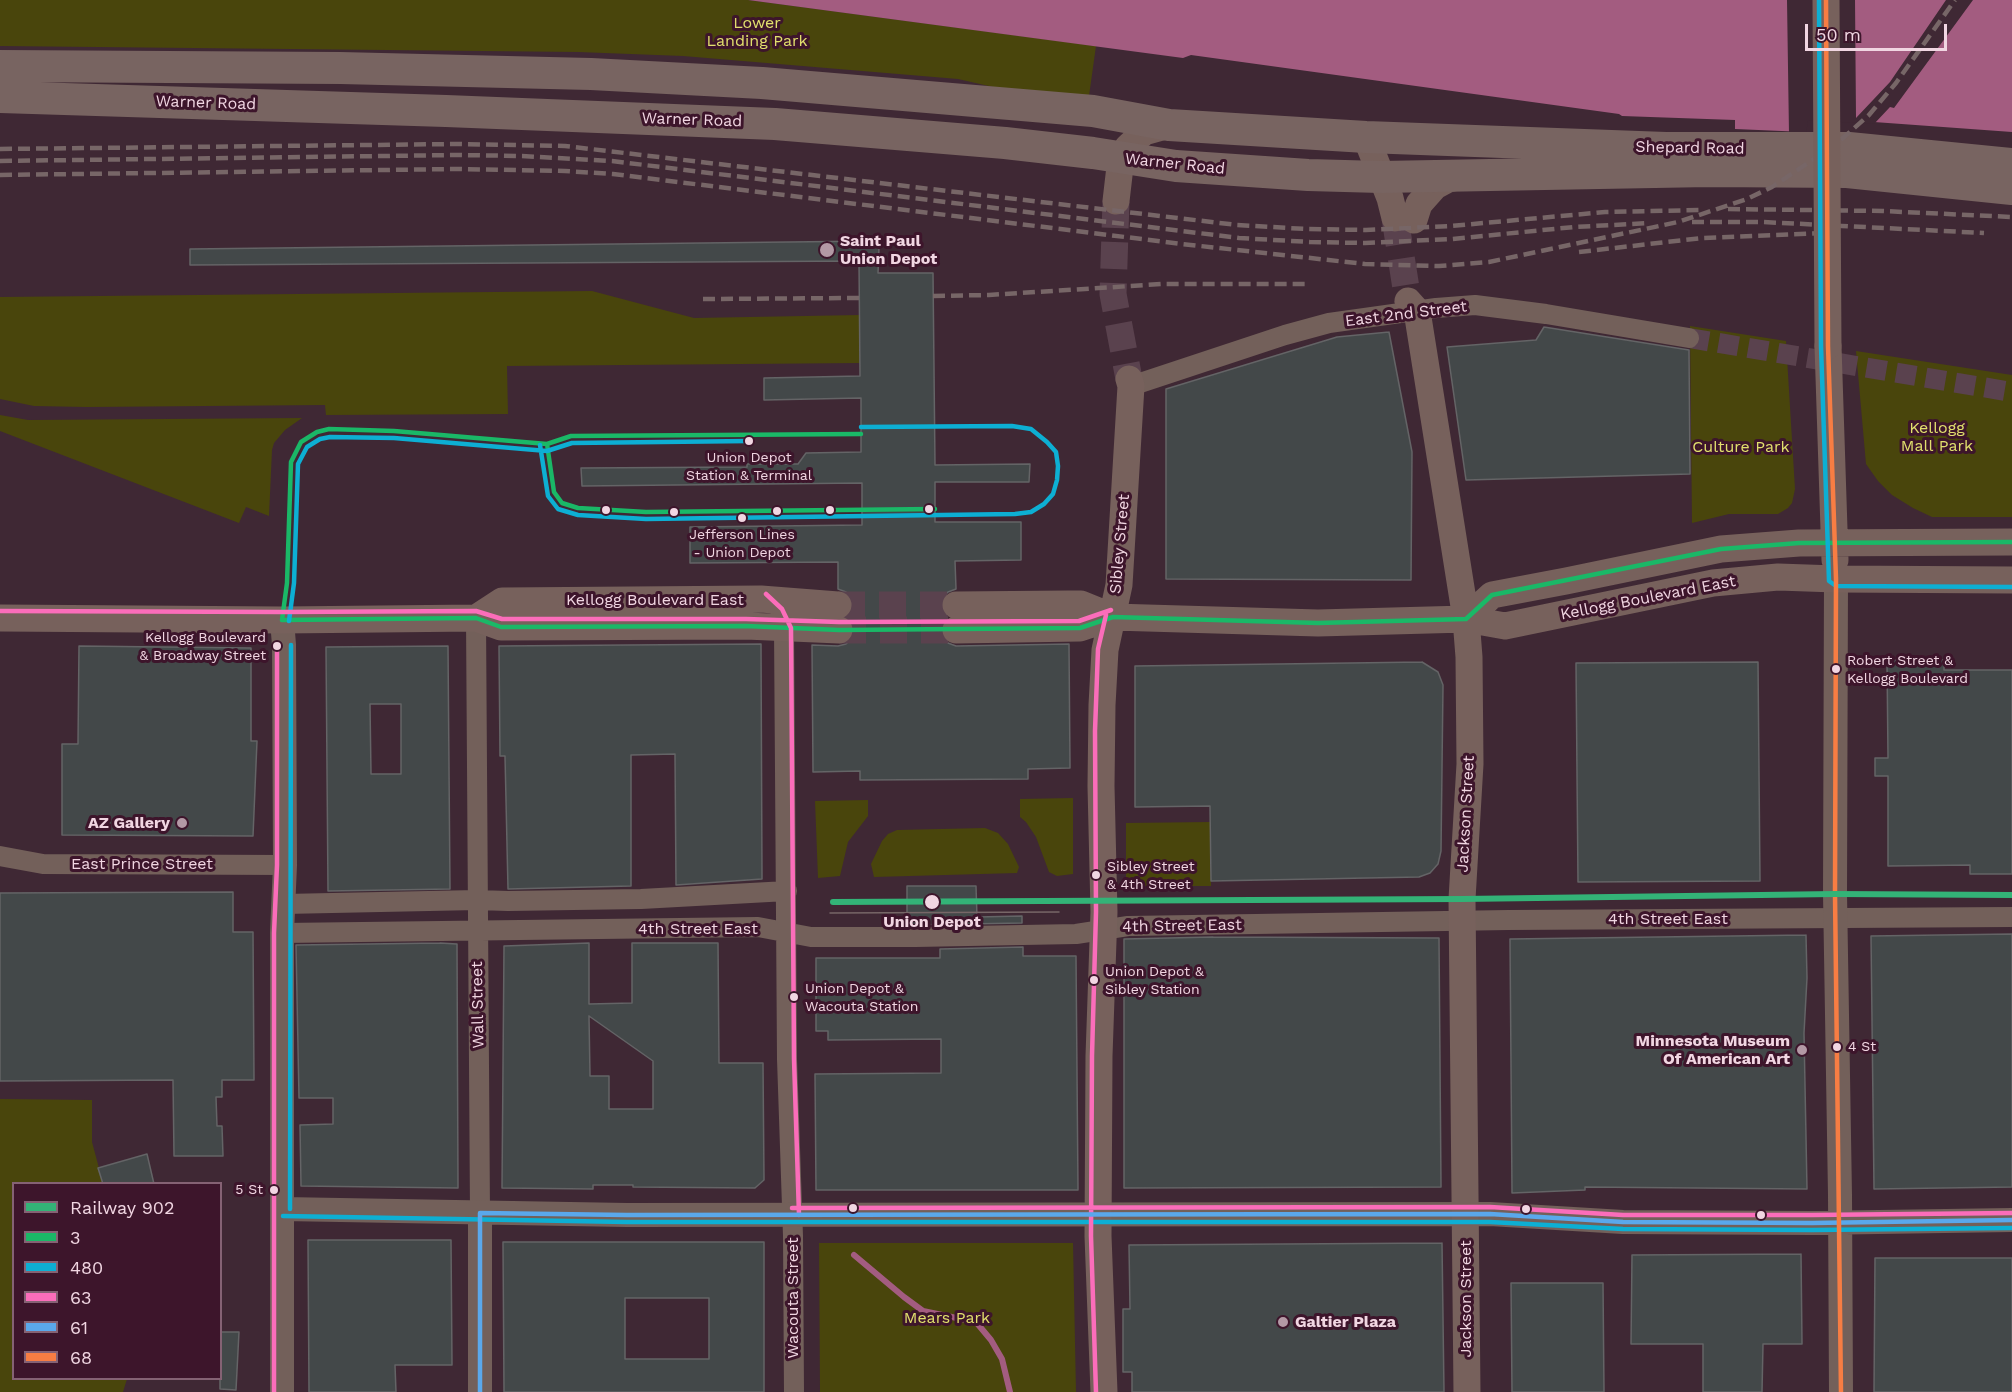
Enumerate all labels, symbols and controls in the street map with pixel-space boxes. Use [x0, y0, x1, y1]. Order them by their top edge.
scale bar [1808, 12, 1950, 50]
park label: Lower Landing Park [706, 13, 808, 51]
text: 50 m [1816, 24, 1861, 45]
street label: Warner Road [155, 92, 257, 114]
street label: Warner Road [641, 109, 743, 131]
street label: Shepard Road [1635, 137, 1745, 159]
street label: Warner Road [1124, 149, 1226, 179]
place label: Saint Paul Union Depot [840, 231, 937, 269]
marker: Saint Paul Union Depot [818, 241, 836, 259]
street label: East 2nd Street [1344, 297, 1468, 331]
park label: Kellogg Mall Park [1901, 418, 1973, 456]
marker: Union Depot Station & Terminal [743, 435, 755, 447]
park label: Culture Park [1692, 437, 1790, 457]
place label: Union Depot Station & Terminal [686, 450, 812, 482]
street label: Sibley Street [1106, 493, 1134, 595]
unlabelled marker [923, 503, 935, 515]
unlabelled marker [600, 504, 612, 516]
unlabelled marker [824, 504, 836, 516]
unlabelled marker [771, 505, 783, 517]
unlabelled marker [668, 506, 680, 518]
marker: Jefferson Lines - Union Depot [736, 512, 748, 524]
place label: Jefferson Lines - Union Depot [689, 527, 795, 560]
street label: Kellogg Boulevard East [1559, 572, 1737, 624]
street label: Kellogg Boulevard East [566, 590, 744, 610]
place label: Kellogg Boulevard & Broadway Street [140, 630, 266, 662]
marker: Kellogg Boulevard & Broadway Street [271, 640, 283, 652]
place label: Robert Street & Kellogg Boulevard [1847, 653, 1968, 686]
marker: Robert Street & Kellogg Boulevard [1830, 663, 1842, 675]
street label: Jackson Street [1453, 755, 1479, 873]
place label: AZ Gallery [88, 813, 170, 833]
marker: AZ Gallery [175, 816, 189, 830]
street label: East Prince Street [71, 854, 213, 874]
place label: Sibley Street & 4th Street [1107, 859, 1195, 892]
marker: Sibley Street & 4th Street [1090, 869, 1102, 881]
marker: Union Depot [923, 893, 941, 911]
street label: 4th Street East [1608, 909, 1728, 929]
place label: Union Depot [883, 912, 981, 932]
street label: 4th Street East [1122, 915, 1242, 937]
street label: 4th Street East [638, 919, 758, 939]
street label: Wall Street [468, 961, 488, 1049]
place label: Union Depot & Sibley Station [1105, 964, 1204, 996]
marker: Union Depot & Sibley Station [1088, 974, 1100, 986]
place label: Union Depot & Wacouta Station [805, 981, 918, 1014]
marker: Union Depot & Wacouta Station [788, 991, 800, 1003]
place label: Minnesota Museum Of American Art [1636, 1031, 1790, 1069]
place label: 4 St [1848, 1039, 1876, 1055]
marker: 4 St [1831, 1041, 1843, 1053]
marker: Minnesota Museum Of American Art [1795, 1043, 1809, 1057]
legend [12, 1182, 222, 1380]
place label: 5 St [235, 1182, 263, 1198]
marker: 5 St [268, 1184, 280, 1196]
text: Railway 902 [70, 1197, 174, 1218]
unlabelled marker [847, 1202, 859, 1214]
unlabelled marker [1520, 1203, 1532, 1215]
unlabelled marker [1755, 1209, 1767, 1221]
text: 3 [70, 1227, 81, 1248]
street label: Wacouta Street [783, 1237, 803, 1359]
street label: Jackson Street [1456, 1240, 1476, 1358]
text: 480 [70, 1257, 103, 1278]
text: 63 [70, 1287, 91, 1308]
park label: Mears Park [904, 1308, 990, 1328]
place label: Galtier Plaza [1295, 1312, 1396, 1332]
marker: Galtier Plaza [1276, 1315, 1290, 1329]
text: 61 [70, 1317, 88, 1338]
text: 68 [70, 1347, 92, 1368]

